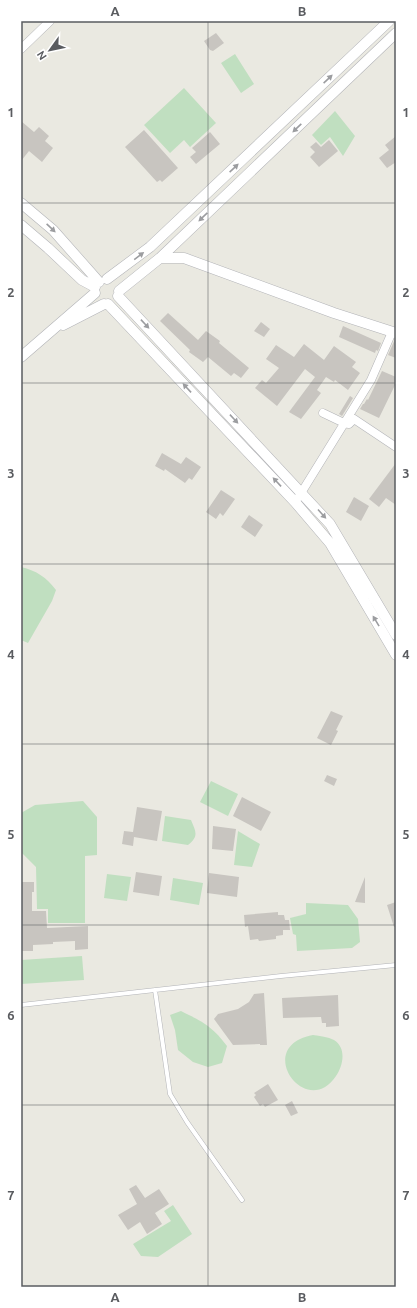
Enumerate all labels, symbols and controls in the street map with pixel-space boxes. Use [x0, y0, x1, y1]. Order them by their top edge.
text: A [110, 4, 120, 18]
text: B [298, 4, 307, 18]
north arrow [30, 30, 70, 70]
text: N [34, 49, 49, 62]
one-way arrow [323, 74, 334, 83]
text: 1 [7, 105, 15, 119]
text: 1 [402, 105, 410, 119]
one-way arrow [292, 123, 302, 133]
one-way arrow [229, 163, 239, 173]
one-way arrow [198, 213, 208, 222]
one-way arrow [46, 223, 55, 232]
one-way arrow [133, 252, 144, 260]
text: 2 [7, 285, 15, 299]
text: 2 [402, 285, 410, 299]
one-way arrow [140, 319, 150, 329]
one-way arrow [183, 382, 192, 393]
one-way arrow [229, 414, 239, 424]
text: 3 [7, 466, 15, 480]
text: 3 [402, 466, 410, 480]
one-way arrow [272, 477, 282, 487]
one-way arrow [317, 510, 326, 519]
one-way arrow [373, 615, 380, 627]
text: 4 [7, 647, 15, 661]
text: 4 [402, 647, 410, 661]
text: 5 [7, 827, 15, 841]
text: 5 [402, 827, 410, 841]
text: 6 [7, 1008, 15, 1022]
text: 6 [402, 1008, 410, 1022]
text: 7 [7, 1188, 15, 1202]
text: 7 [402, 1188, 410, 1202]
text: A [110, 1290, 120, 1304]
text: B [298, 1290, 307, 1304]

